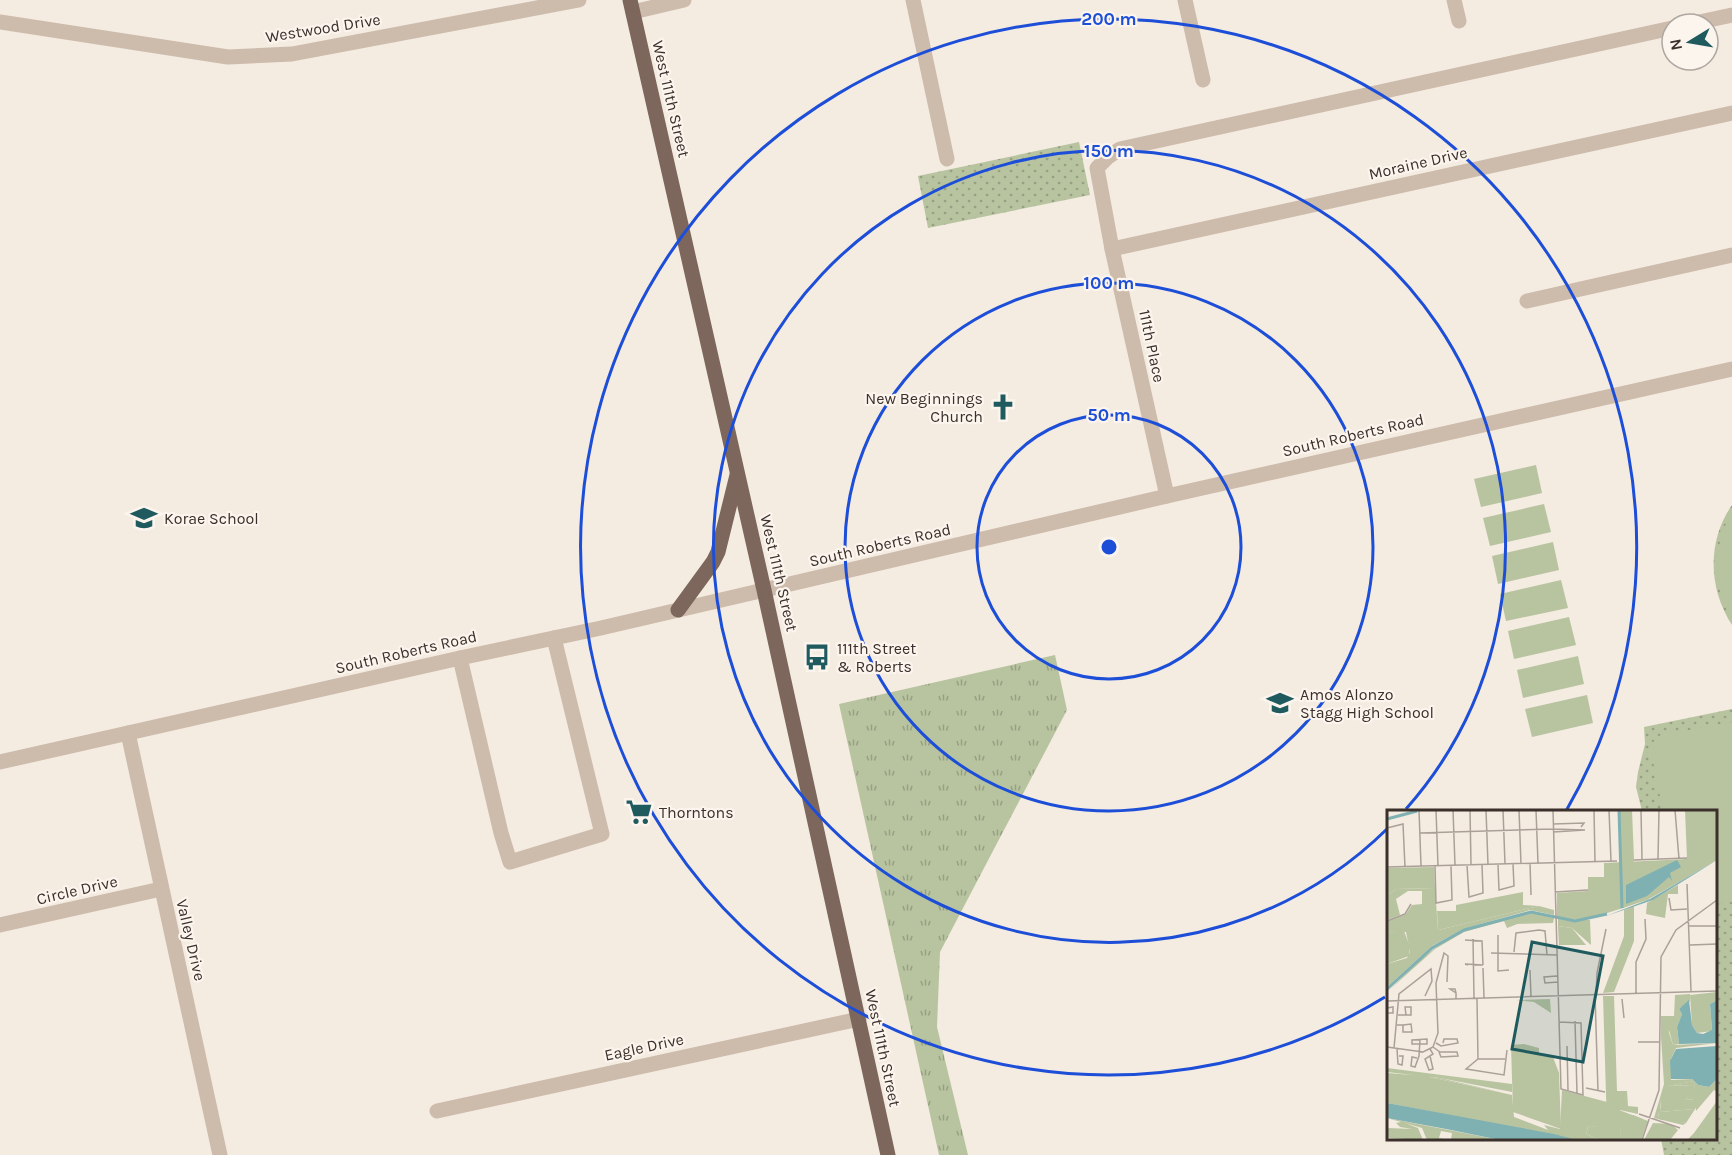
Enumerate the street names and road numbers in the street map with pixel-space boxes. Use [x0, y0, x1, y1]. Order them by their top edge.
street label: Westwood Drive [264, 10, 382, 46]
street label: West 111th Street [648, 39, 694, 159]
street label: Moraine Drive [1367, 142, 1469, 184]
street label: 111th Place [1135, 308, 1169, 384]
street label: South Roberts Road [1280, 409, 1426, 461]
street label: West 111th Street [756, 513, 802, 633]
street label: South Roberts Road [807, 519, 953, 571]
street label: South Roberts Road [333, 626, 479, 678]
street label: Circle Drive [35, 871, 119, 909]
street label: Valley Drive [172, 897, 210, 983]
street label: West 111th Street [861, 988, 905, 1108]
street label: Eagle Drive [603, 1029, 685, 1065]

